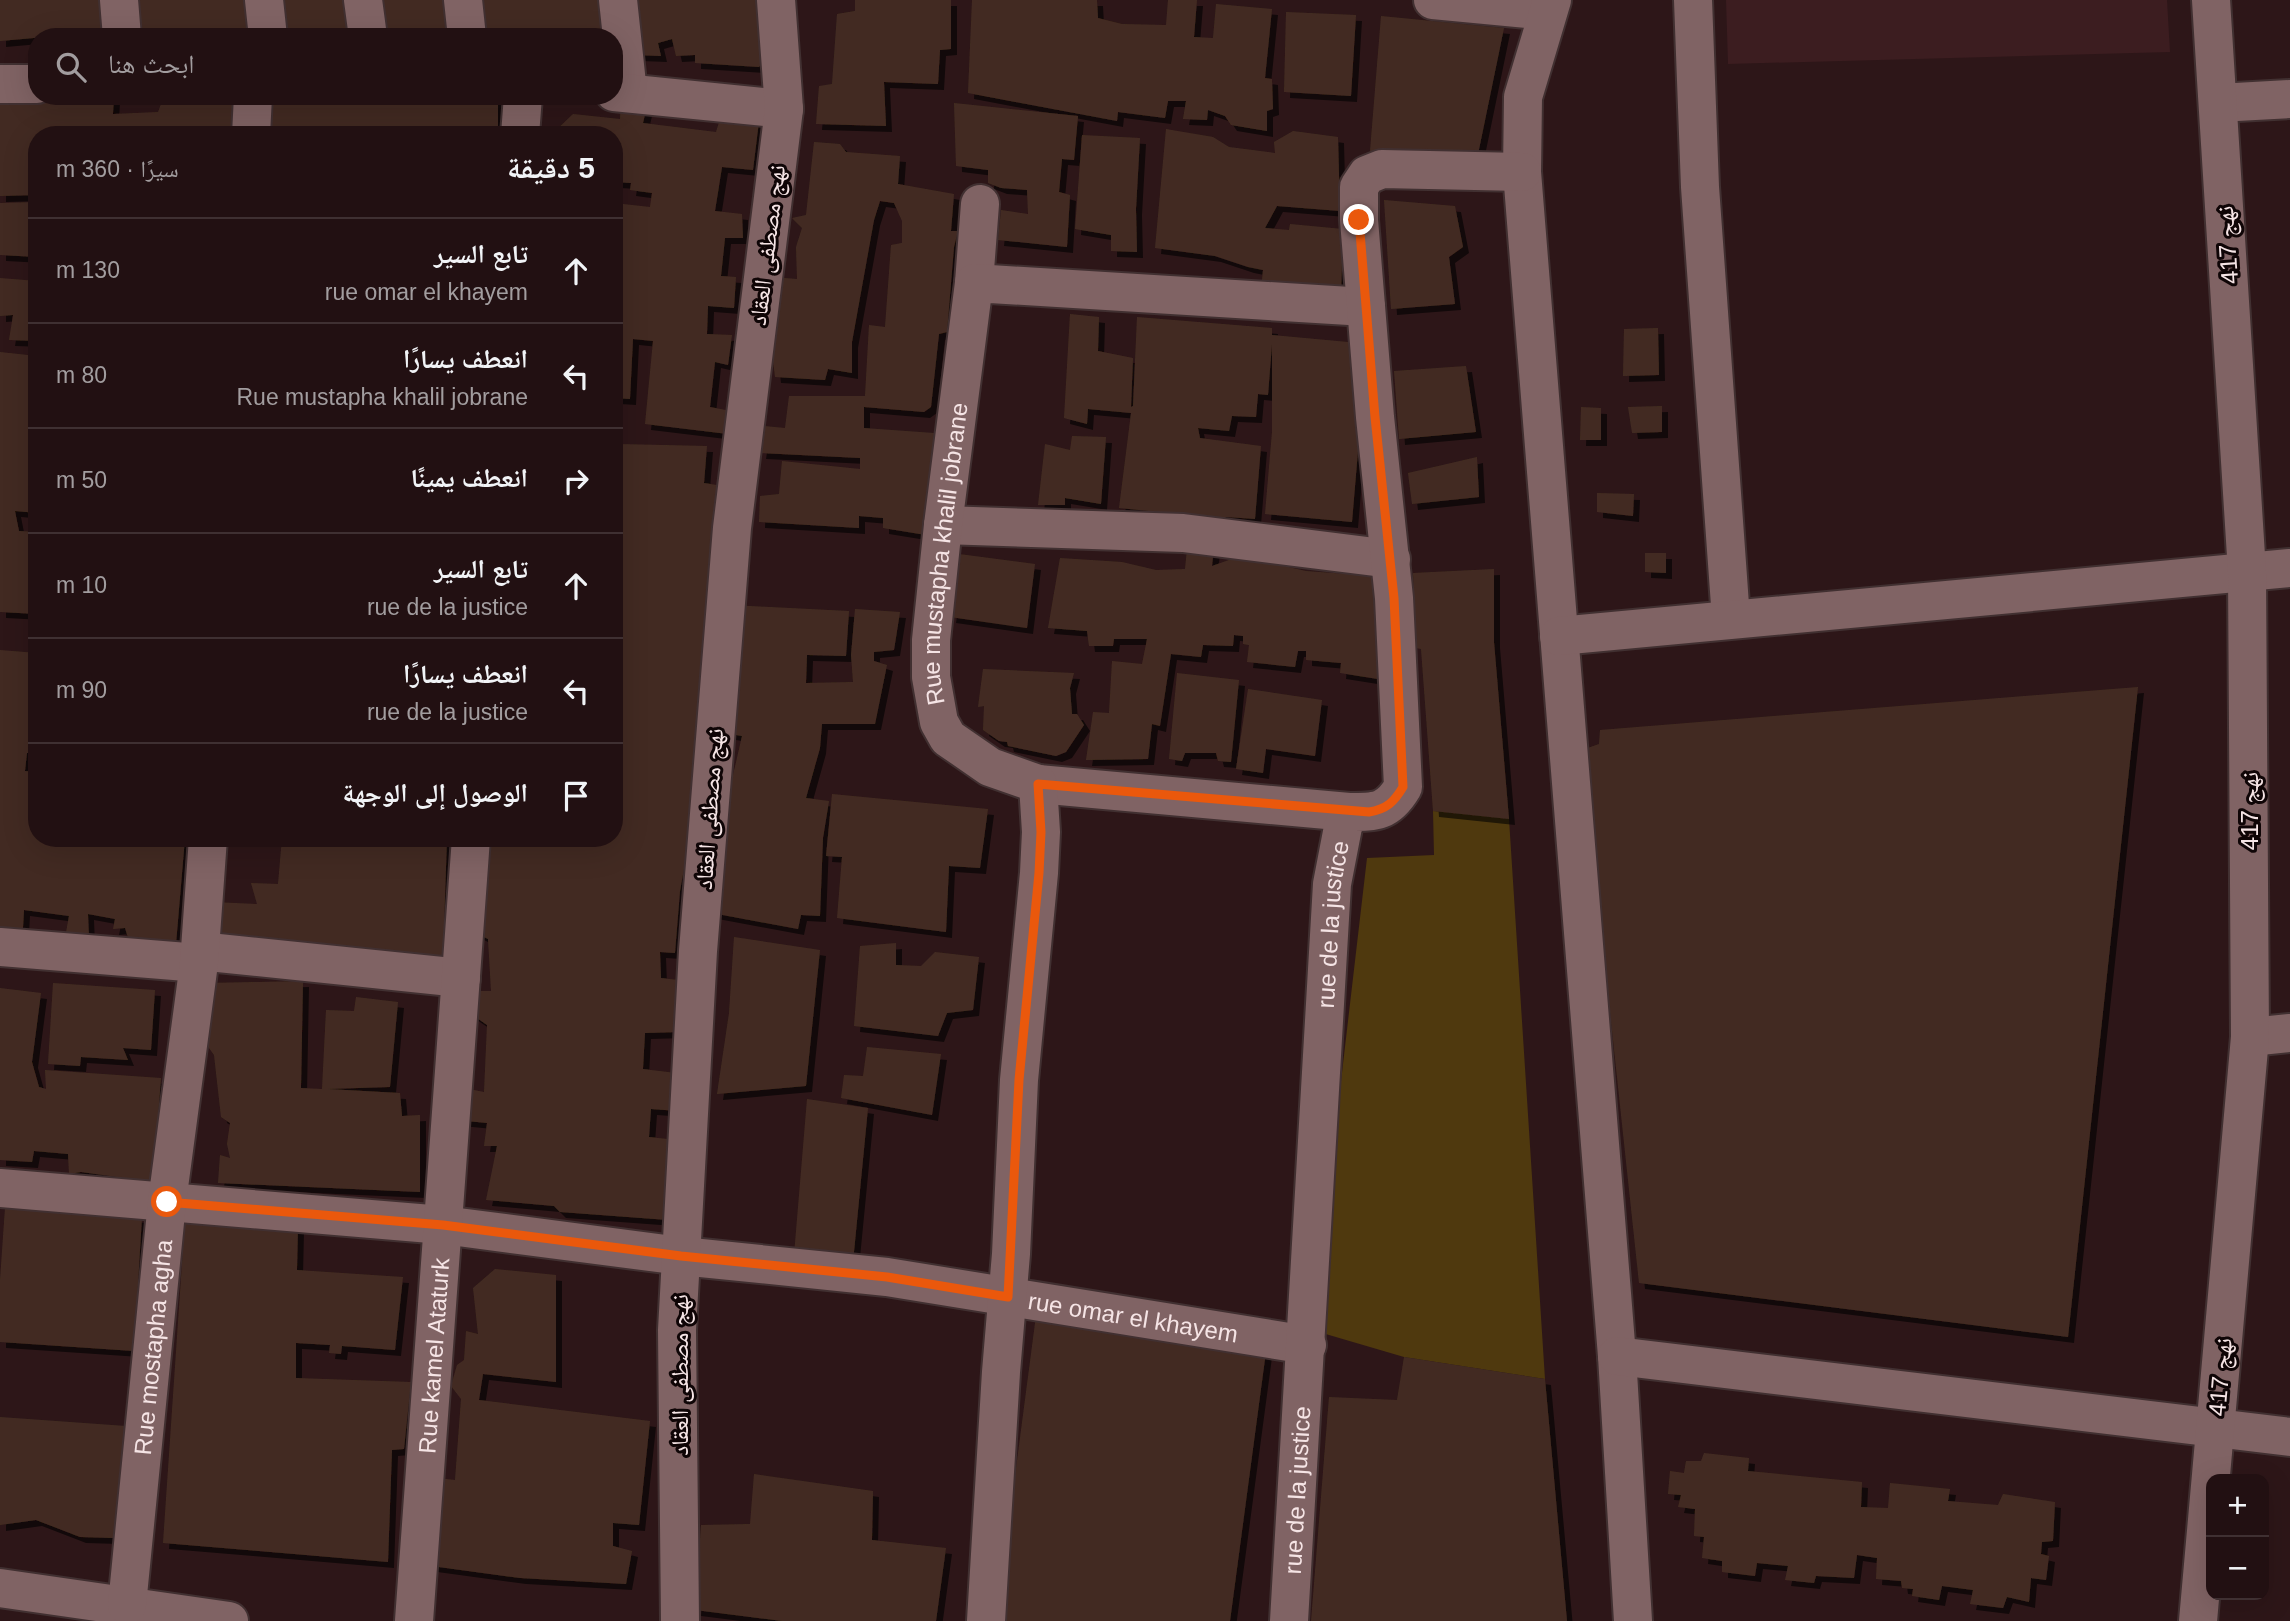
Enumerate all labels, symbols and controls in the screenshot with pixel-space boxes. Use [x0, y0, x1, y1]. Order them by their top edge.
search box [28, 28, 623, 105]
icon: search [52, 48, 90, 86]
text: ابحث هنا [108, 49, 195, 79]
text: 5 دقيقة [507, 151, 595, 184]
text: سيرًا · 360 m [56, 156, 179, 182]
street label: نهج مصطفى العقاد [744, 163, 792, 327]
route end [1343, 204, 1374, 235]
street label: نهج 417 [2211, 205, 2245, 285]
text: تابع السير [434, 239, 528, 269]
icon: ahead [557, 252, 595, 290]
text: 130 m [56, 257, 120, 283]
text: rue omar el khayem [325, 279, 528, 305]
text: انعطف يسارًا [403, 344, 528, 374]
icon: left [557, 357, 595, 395]
text: 80 m [56, 362, 107, 388]
text: Rue mustapha khalil jobrane [236, 384, 528, 410]
street label: Rue mustapha khalil jobrane [917, 401, 972, 707]
icon: right [557, 462, 595, 500]
text: انعطف يمينًا [411, 463, 528, 493]
text: 50 m [56, 467, 107, 493]
text: تابع السير [434, 554, 528, 584]
icon: ahead [557, 567, 595, 605]
text: 10 m [56, 572, 107, 598]
text: rue de la justice [367, 594, 528, 620]
text: انعطف يسارًا [403, 659, 528, 689]
icon: left [557, 672, 595, 710]
text: 90 m [56, 677, 107, 703]
text: rue de la justice [367, 699, 528, 725]
street label: نهج مصطفى العقاد [690, 727, 730, 891]
street label: نهج 417 [2236, 772, 2265, 850]
icon: arrive [557, 777, 595, 815]
text: الوصول إلى الوجهة [343, 778, 528, 808]
street label: rue de la justice [1311, 838, 1354, 1009]
route start [151, 1186, 182, 1217]
street label: Rue mostapha agha [128, 1238, 177, 1456]
street label: Rue kamel Ataturk [413, 1256, 454, 1455]
street label: rue omar el khayem [1026, 1287, 1240, 1347]
street label: نهج مصطفى العقاد [666, 1294, 695, 1456]
street label: نهج 417 [2203, 1337, 2239, 1417]
street label: rue de la justice [1278, 1405, 1315, 1575]
map controls [2206, 1474, 2269, 1600]
button: + [2206, 1474, 2269, 1537]
button: − [2206, 1537, 2269, 1600]

